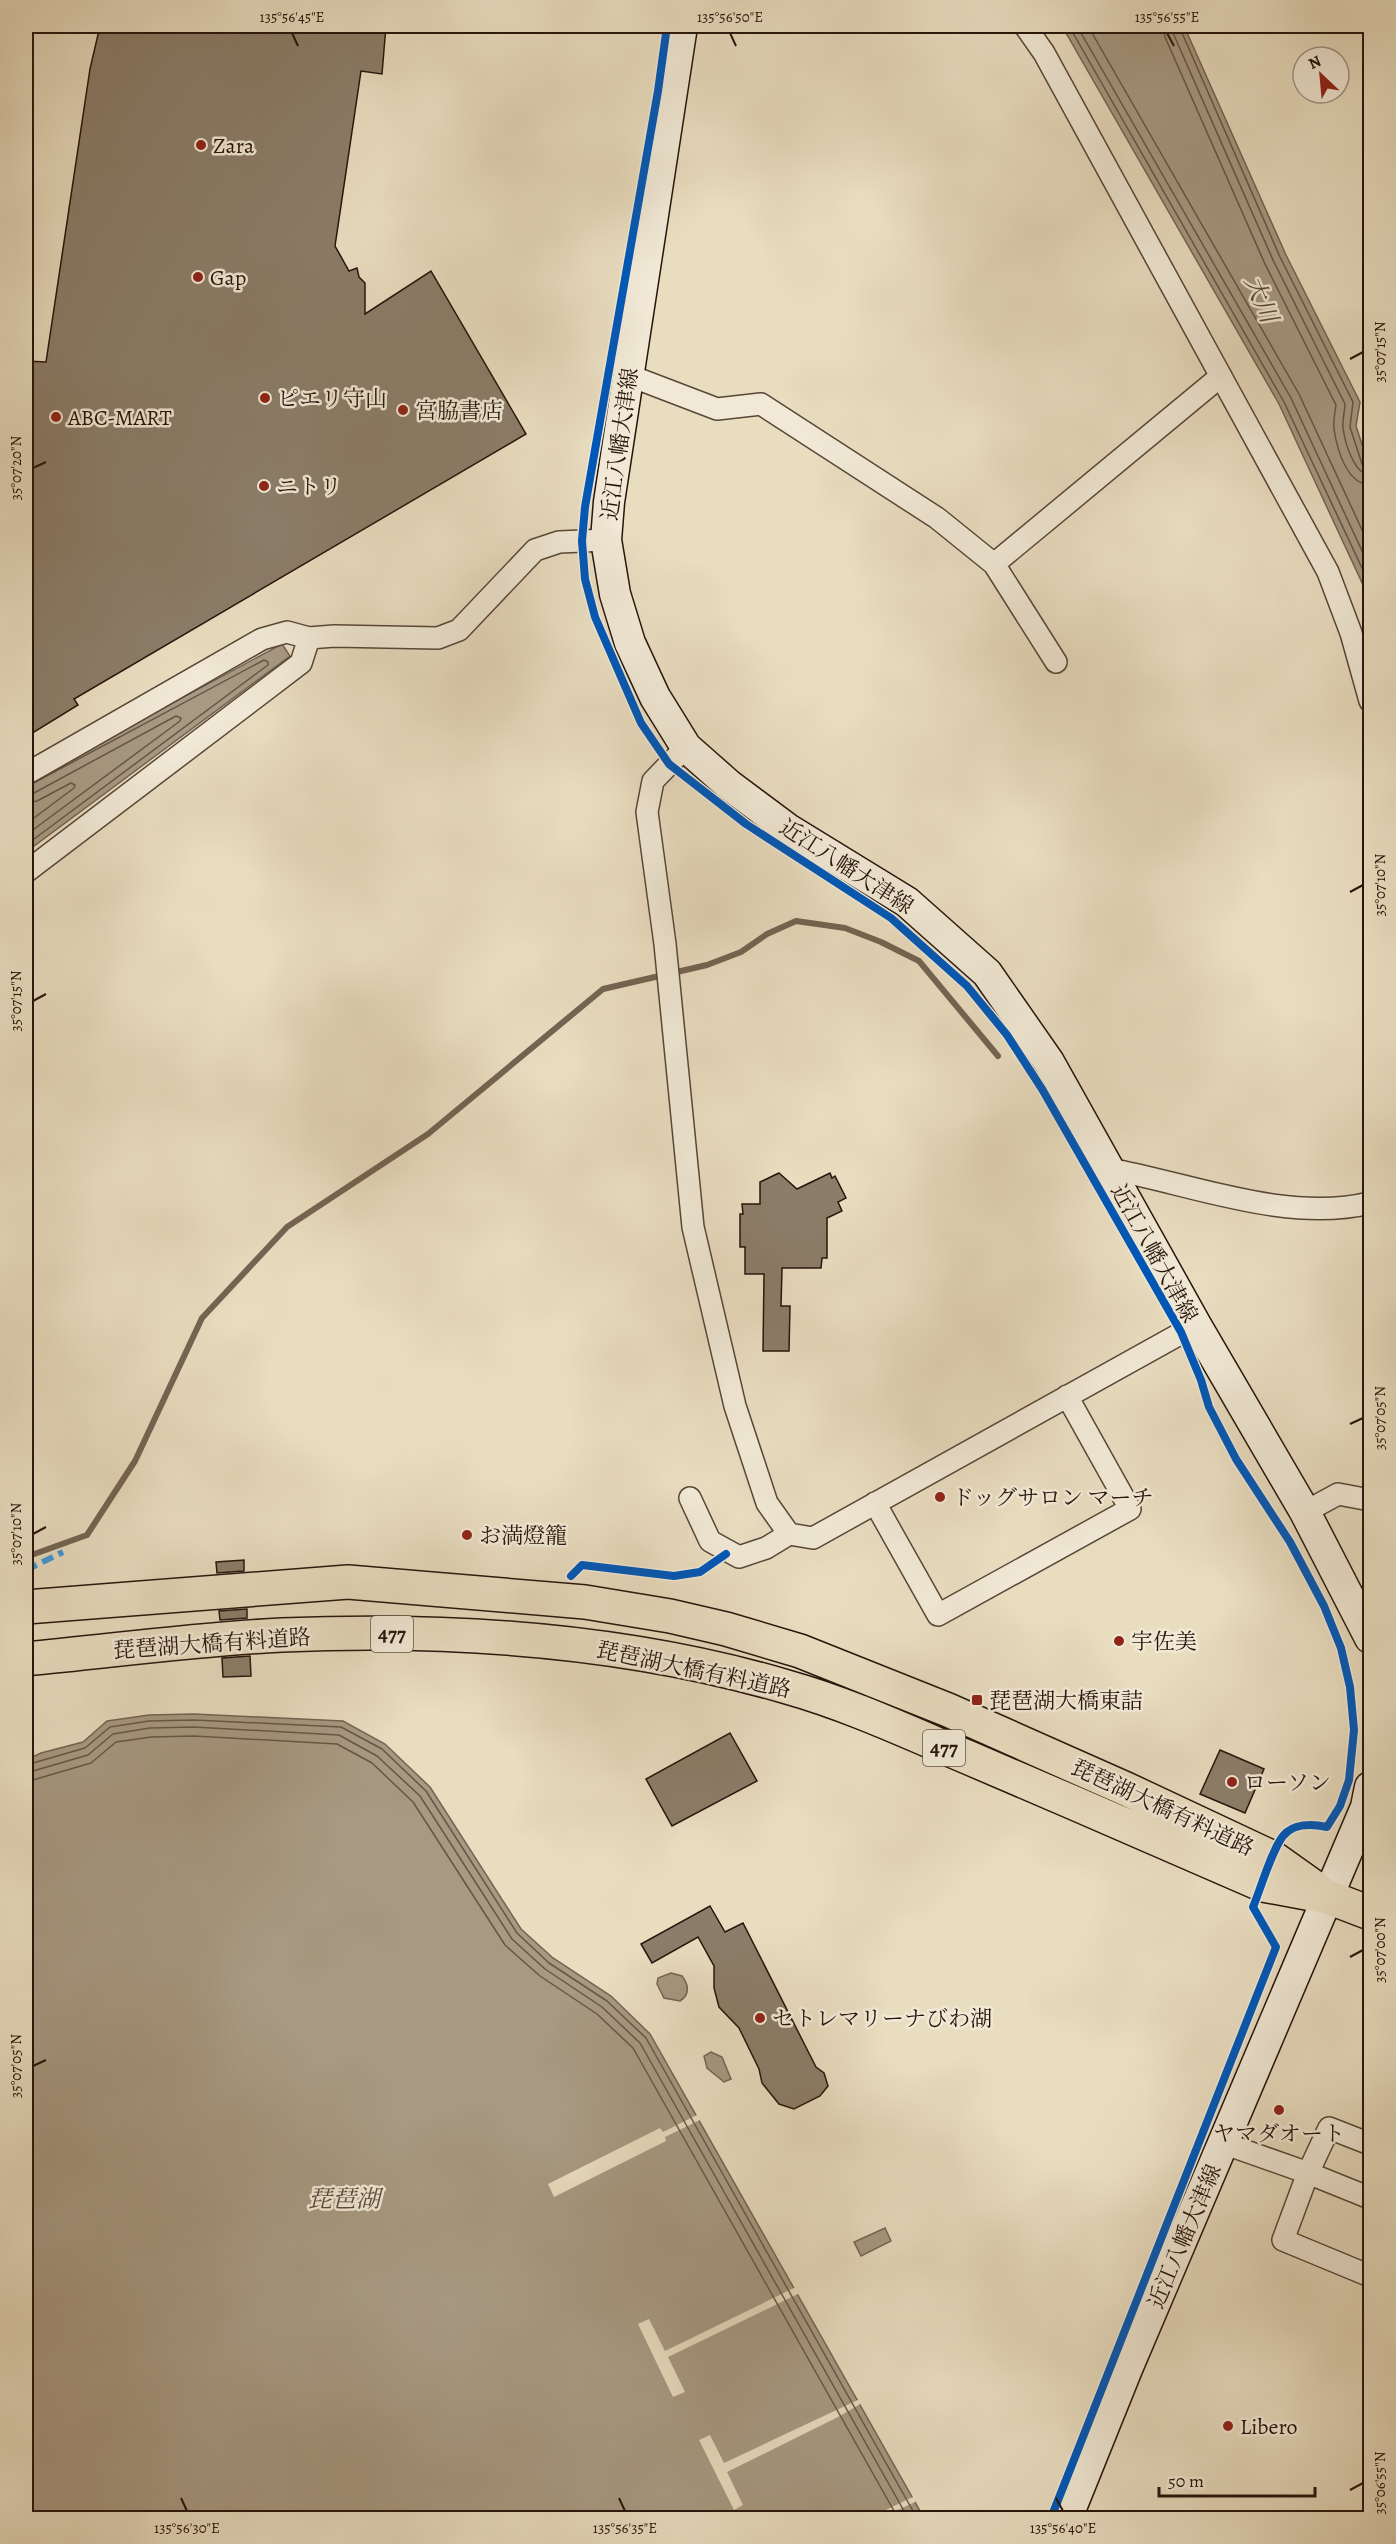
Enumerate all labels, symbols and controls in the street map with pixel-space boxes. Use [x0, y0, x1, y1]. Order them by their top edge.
text: 135°56'45"E [260, 7, 324, 27]
text: 135°56'50"E [697, 7, 763, 27]
text: 135°56'55"E [1135, 7, 1199, 27]
north arrow [1291, 45, 1351, 105]
text: N [1305, 50, 1325, 75]
place label: Zara [213, 131, 255, 161]
marker: Zara [194, 138, 208, 152]
place label: Gap [210, 263, 246, 293]
marker: Gap [191, 270, 205, 284]
water label: 大川 [1237, 271, 1286, 330]
text: 35°07'15"N [1370, 321, 1390, 383]
street label: 近江八幡大津線 [594, 366, 646, 522]
place label: ピエリ守山 [277, 384, 387, 414]
marker: ピエリ守山 [258, 391, 272, 405]
place label: 宮脇書店 [415, 396, 503, 426]
place label: ABC-MART [67, 403, 172, 433]
marker: 宮脇書店 [396, 403, 410, 417]
marker: ABC-MART [49, 410, 63, 424]
text: 35°07'20"N [6, 436, 26, 500]
place label: ニトリ [276, 472, 342, 502]
marker: ニトリ [257, 479, 271, 493]
street label: 近江八幡大津線 [774, 812, 919, 921]
text: 35°07'10"N [1370, 854, 1390, 916]
text: 35°07'15"N [6, 970, 26, 1032]
street label: 近江八幡大津線 [1104, 1179, 1205, 1328]
text: 35°07'05"N [1370, 1386, 1390, 1450]
place label: ドッグサロン マーチ [952, 1483, 1153, 1513]
marker: ドッグサロン マーチ [933, 1490, 947, 1504]
text: 35°07'10"N [6, 1503, 26, 1565]
place label: お満燈籠 [479, 1521, 567, 1551]
marker: お満燈籠 [460, 1528, 474, 1542]
road number: 477 [371, 1616, 413, 1652]
street label: 琵琶湖大橋有料道路 [112, 1622, 312, 1666]
place label: 宇佐美 [1131, 1627, 1197, 1657]
marker: 宇佐美 [1112, 1634, 1126, 1648]
street label: 琵琶湖大橋有料道路 [594, 1635, 794, 1705]
place label: 琵琶湖大橋東詰 [989, 1686, 1143, 1716]
marker: 琵琶湖大橋東詰 [970, 1693, 984, 1707]
road number: 477 [923, 1730, 965, 1766]
street label: 琵琶湖大橋有料道路 [1067, 1752, 1259, 1863]
place label: ローソン [1244, 1768, 1331, 1798]
marker: ローソン [1225, 1775, 1239, 1789]
text: 35°07'00"N [1370, 1917, 1390, 1983]
place label: セトレマリーナびわ湖 [772, 2004, 992, 2034]
marker: セトレマリーナびわ湖 [753, 2011, 767, 2025]
text: 35°07'05"N [6, 2034, 26, 2098]
marker: ヤマダオート [1272, 2103, 1286, 2117]
place label: ヤマダオート [1213, 2119, 1345, 2149]
street label: 近江八幡大津線 [1141, 2160, 1229, 2313]
water label: 琵琶湖 [308, 2183, 384, 2215]
place label: Libero [1240, 2412, 1298, 2442]
marker: Libero [1221, 2419, 1235, 2433]
text: 35°06'55"N [1370, 2451, 1390, 2514]
scale bar [1159, 2460, 1315, 2498]
text: 50 m [1168, 2469, 1204, 2493]
text: 135°56'30"E [154, 2518, 220, 2538]
text: 135°56'35"E [593, 2518, 657, 2538]
text: 135°56'40"E [1030, 2518, 1096, 2538]

